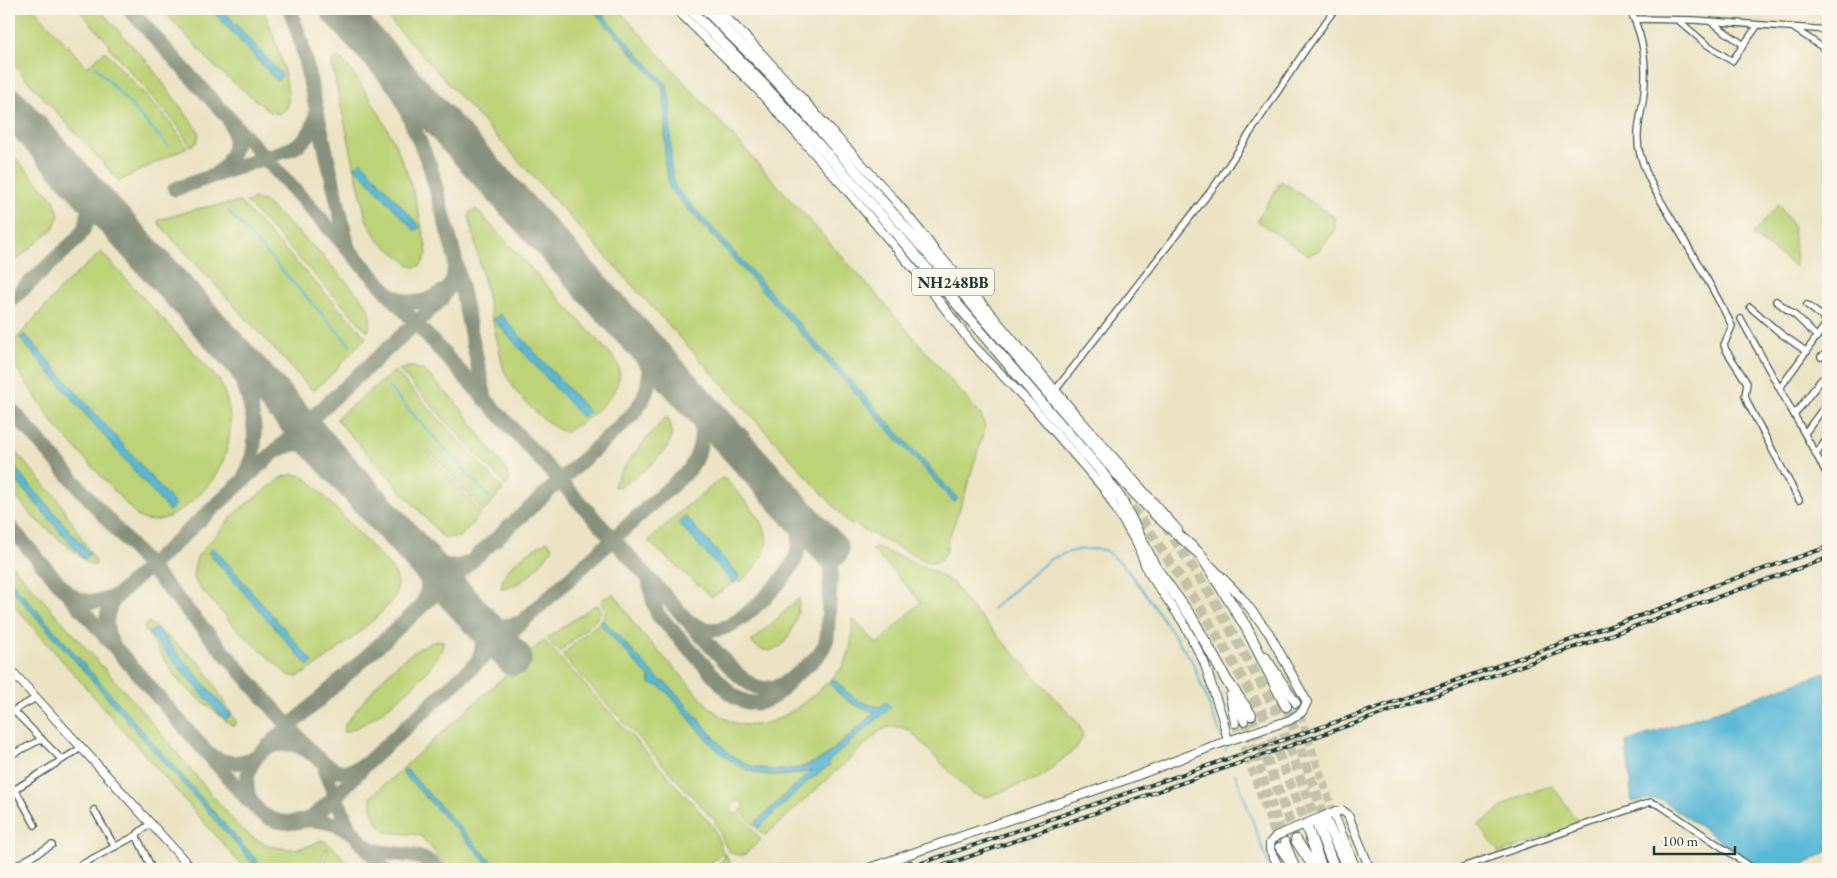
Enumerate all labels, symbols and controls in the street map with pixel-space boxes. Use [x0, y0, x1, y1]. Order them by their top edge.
road number: NH248BB [912, 268, 994, 296]
scale bar [1654, 823, 1736, 855]
text: 100 m [1662, 831, 1699, 850]

